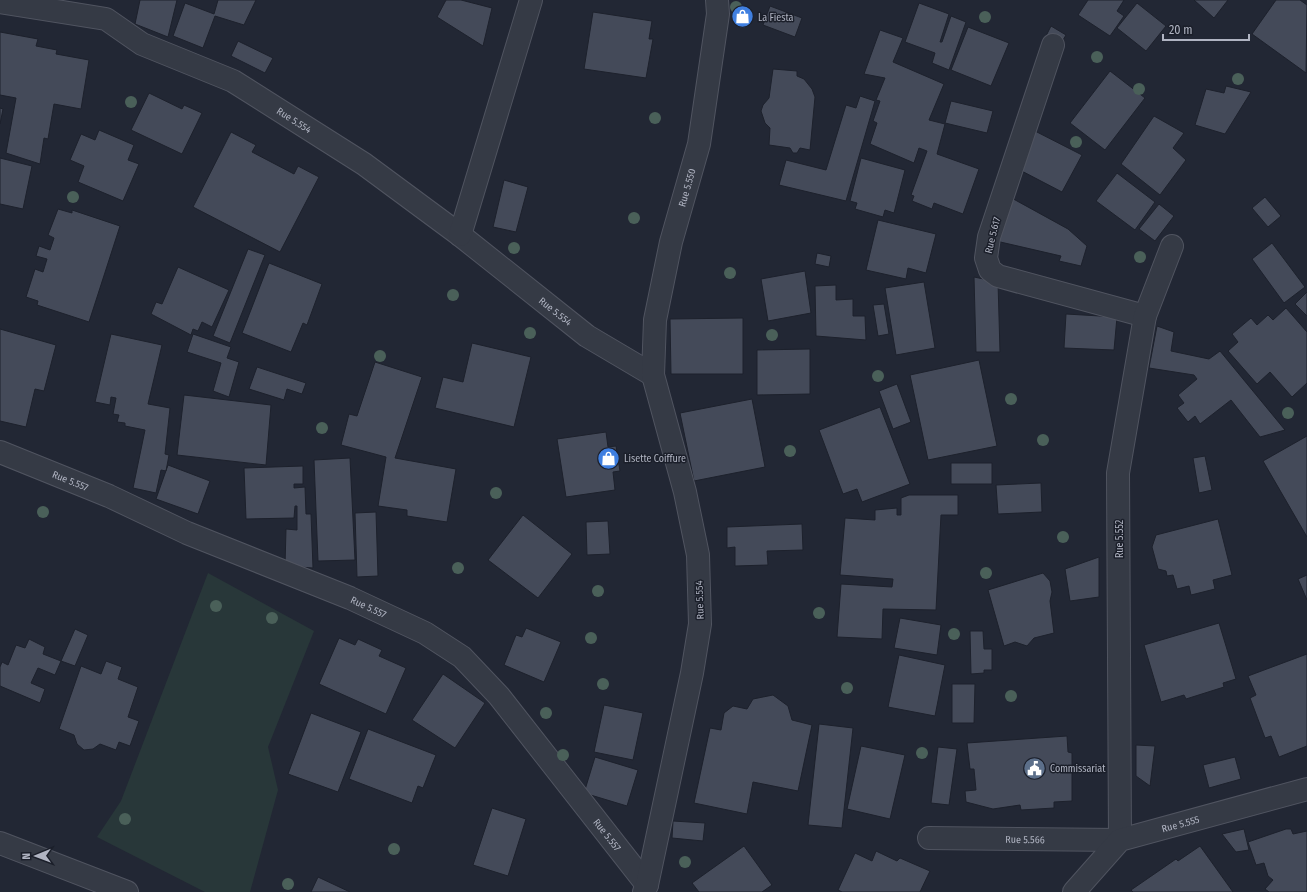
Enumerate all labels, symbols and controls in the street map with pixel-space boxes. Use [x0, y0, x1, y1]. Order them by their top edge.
shop icon: La Fiesta [729, 4, 755, 30]
place label: La Fiesta [758, 12, 794, 24]
scale bar [1163, 16, 1249, 42]
text: 20 m [1169, 23, 1193, 37]
street label: Rue 5.554 [274, 105, 314, 136]
street label: Rue 5.550 [676, 167, 699, 208]
street label: Rue 5.617 [983, 216, 1003, 255]
street label: Rue 5.554 [536, 295, 574, 329]
shop icon: Lisette Coiffure [595, 445, 621, 471]
place label: Lisette Coiffure [624, 453, 686, 465]
street label: Rue 5.557 [50, 469, 90, 494]
street label: Rue 5.552 [1114, 519, 1126, 558]
street label: Rue 5.554 [693, 580, 707, 620]
street label: Rue 5.557 [349, 594, 388, 621]
public building icon: Commissariat [1022, 755, 1048, 781]
place label: Commissariat [1050, 763, 1106, 775]
street label: Rue 5.555 [1160, 814, 1201, 835]
street label: Rue 5.557 [590, 817, 623, 854]
street label: Rue 5.566 [1005, 834, 1045, 846]
north arrow [16, 836, 56, 876]
text: N [20, 853, 33, 860]

